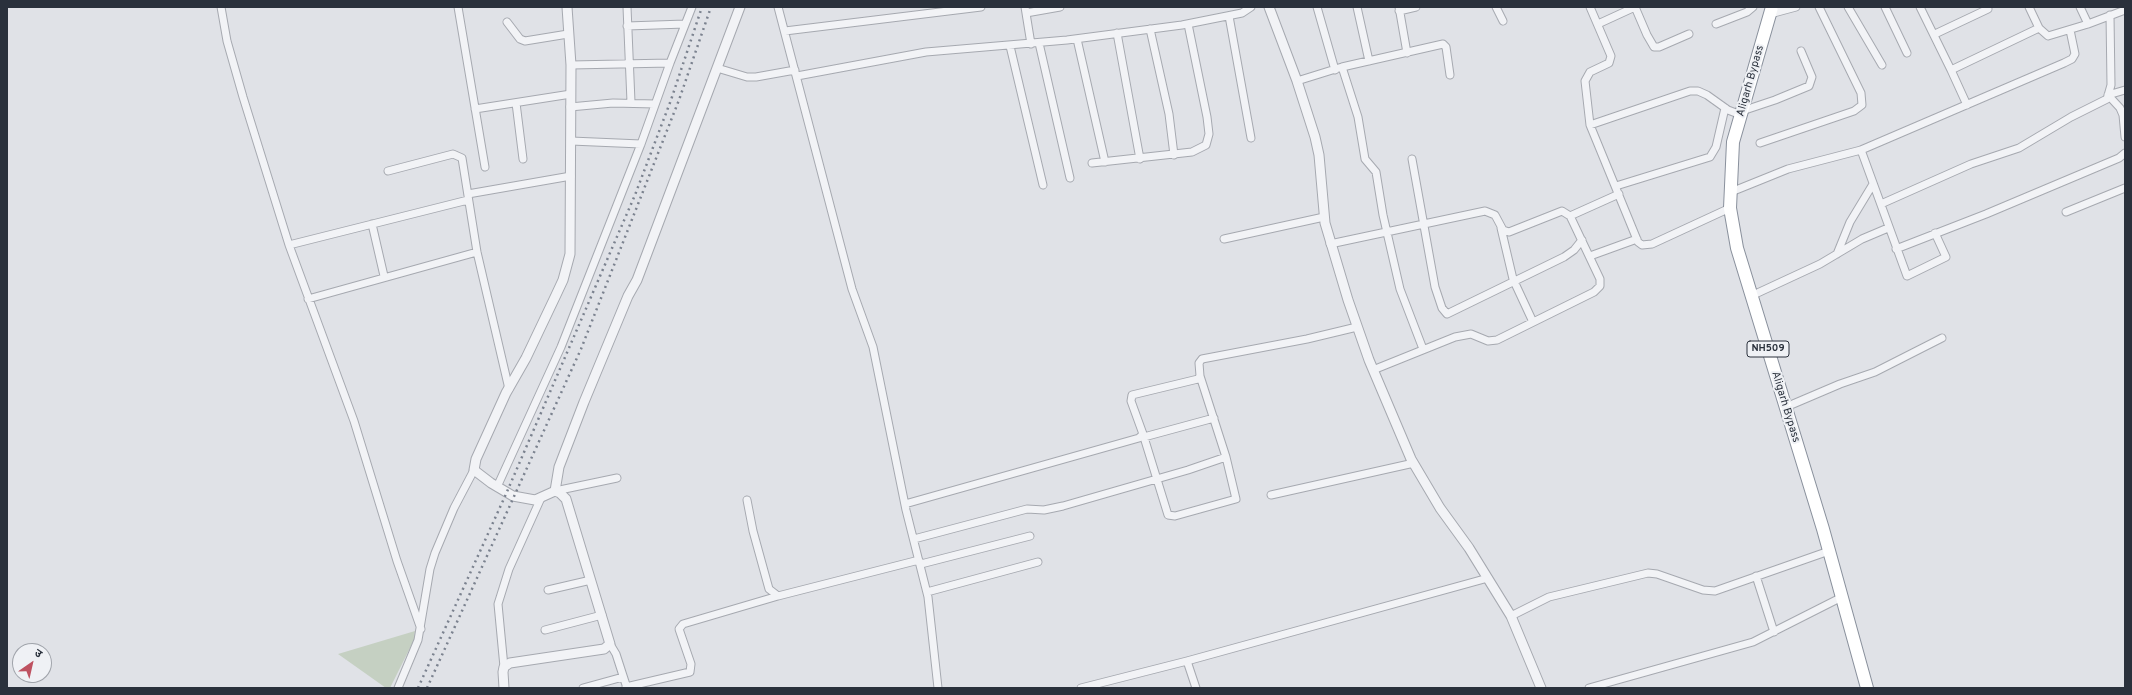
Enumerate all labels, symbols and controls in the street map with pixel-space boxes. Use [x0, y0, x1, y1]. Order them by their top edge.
street label: Aligarh Bypass [1735, 44, 1767, 118]
road number: NH509 [1747, 341, 1789, 357]
street label: Aligarh Bypass [1768, 370, 1802, 444]
north arrow [12, 643, 52, 683]
text: उ [32, 646, 45, 661]

